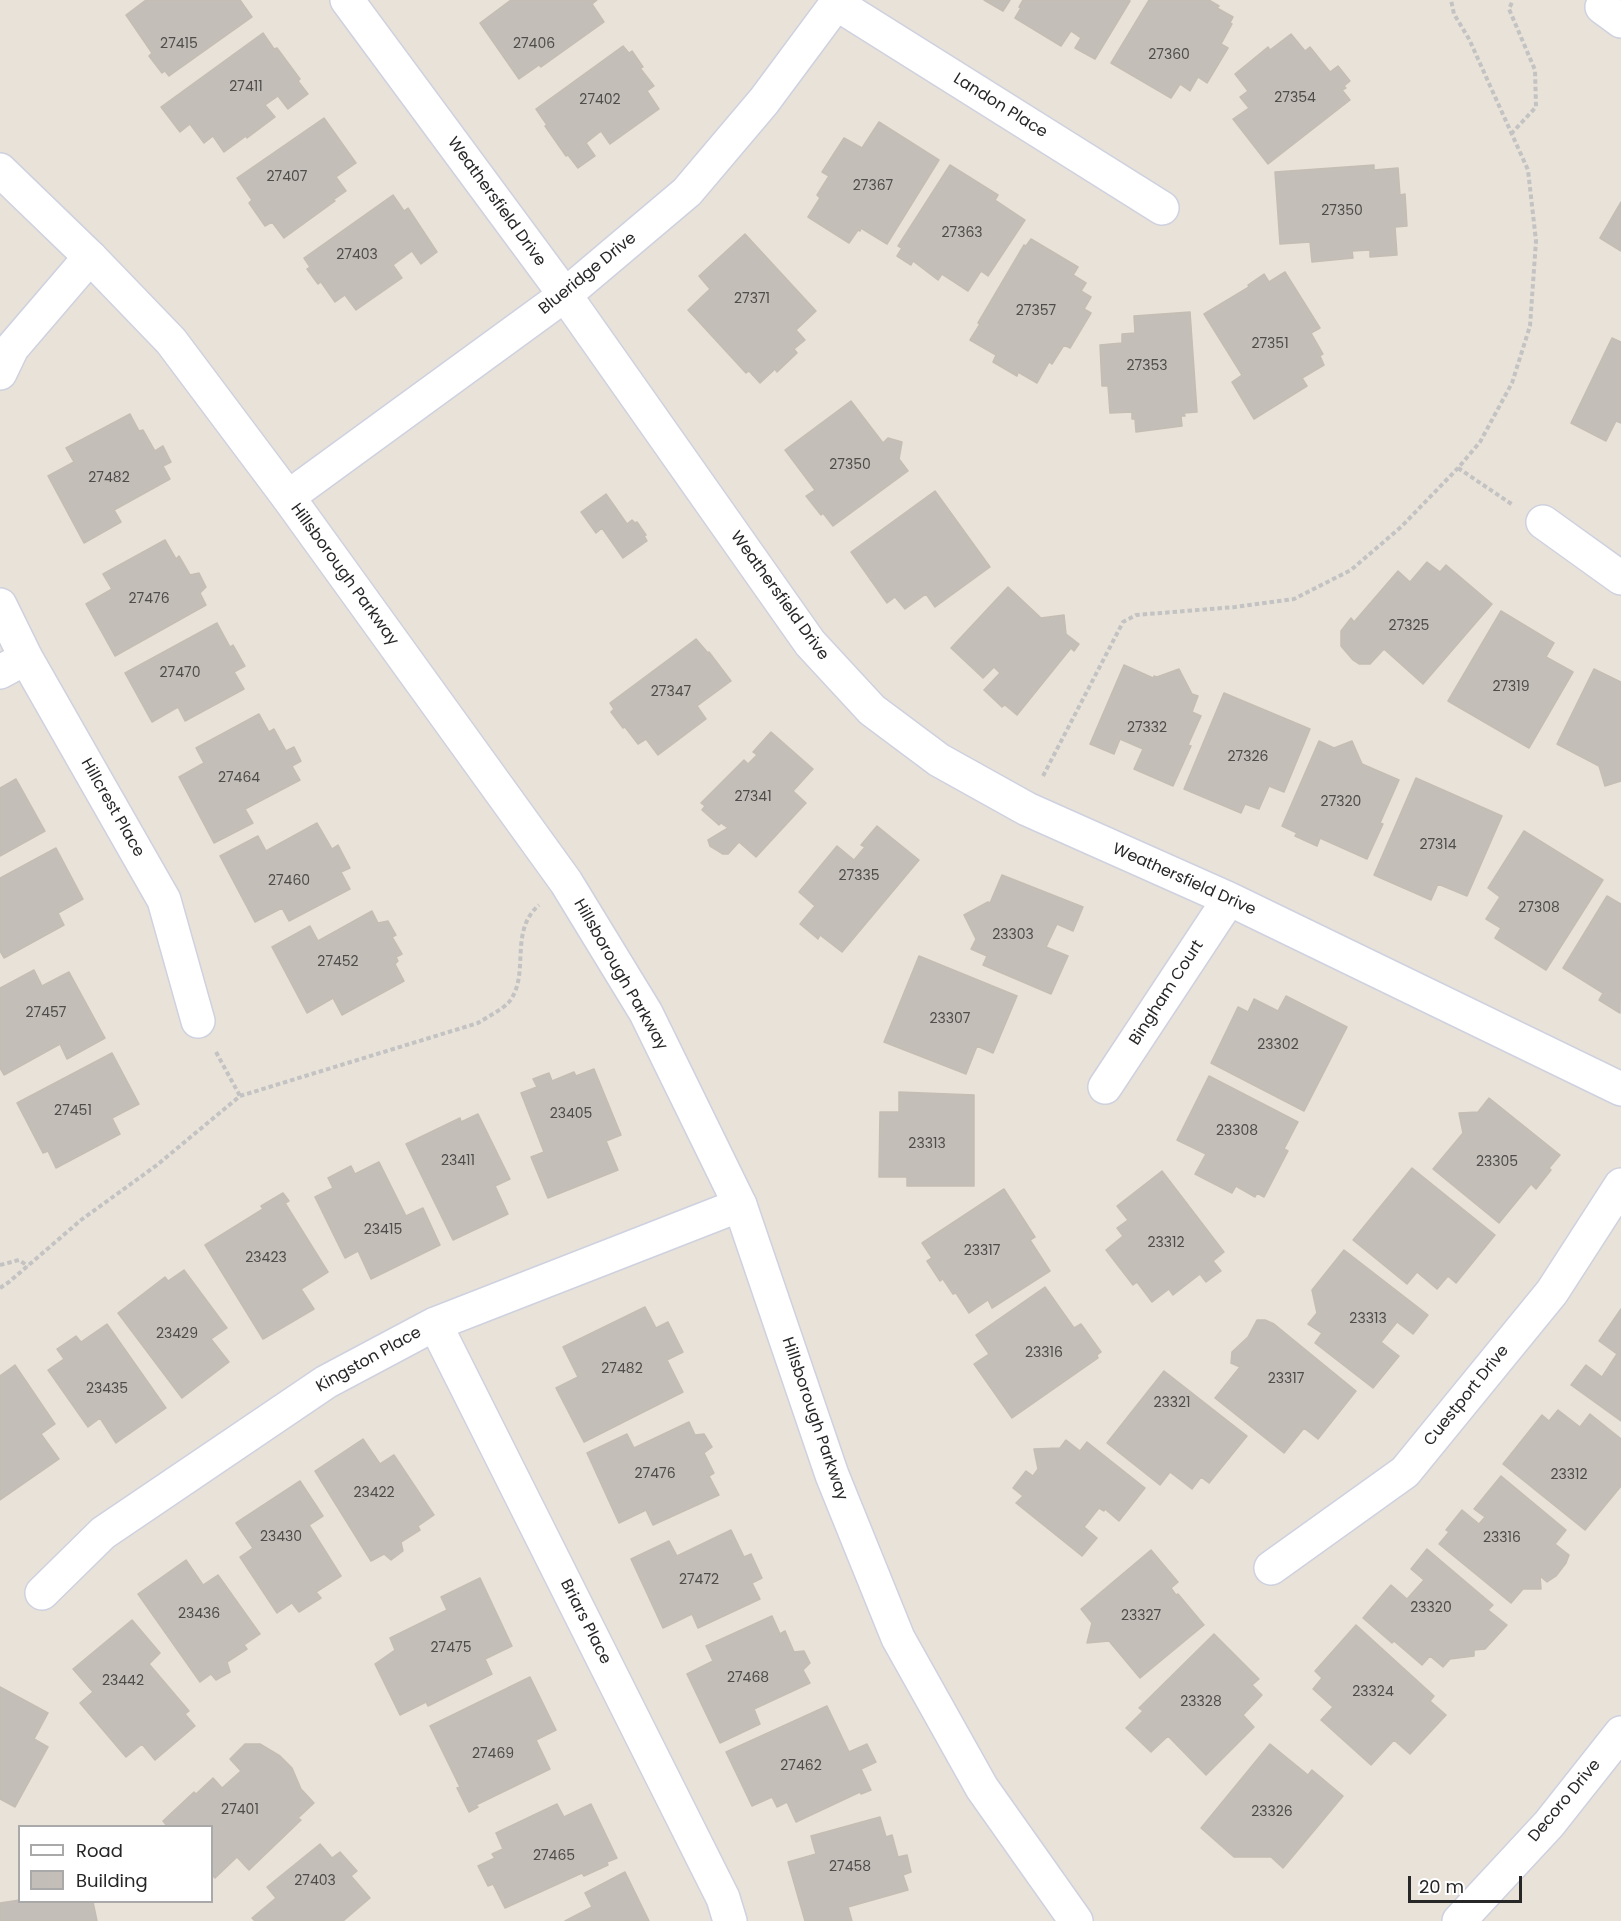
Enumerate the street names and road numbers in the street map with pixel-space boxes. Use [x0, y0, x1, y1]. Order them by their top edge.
street label: Landon Place [949, 69, 1051, 143]
street label: Weathersfield Drive [443, 134, 549, 270]
street label: Blueridge Drive [535, 229, 641, 319]
street label: Hillsborough Parkway [286, 500, 402, 650]
street label: Weathersfield Drive [726, 528, 832, 664]
street label: Hillcrest Place [76, 755, 148, 861]
street label: Weathersfield Drive [1109, 840, 1259, 920]
street label: Hillsborough Parkway [569, 896, 671, 1054]
street label: Bingham Court [1126, 937, 1208, 1049]
street label: Kingston Place [313, 1323, 425, 1397]
street label: Hillsborough Parkway [777, 1335, 851, 1503]
street label: Cuestport Drive [1421, 1342, 1513, 1450]
street label: Briars Place [555, 1576, 615, 1668]
street label: Decoro Drive [1525, 1756, 1605, 1846]

